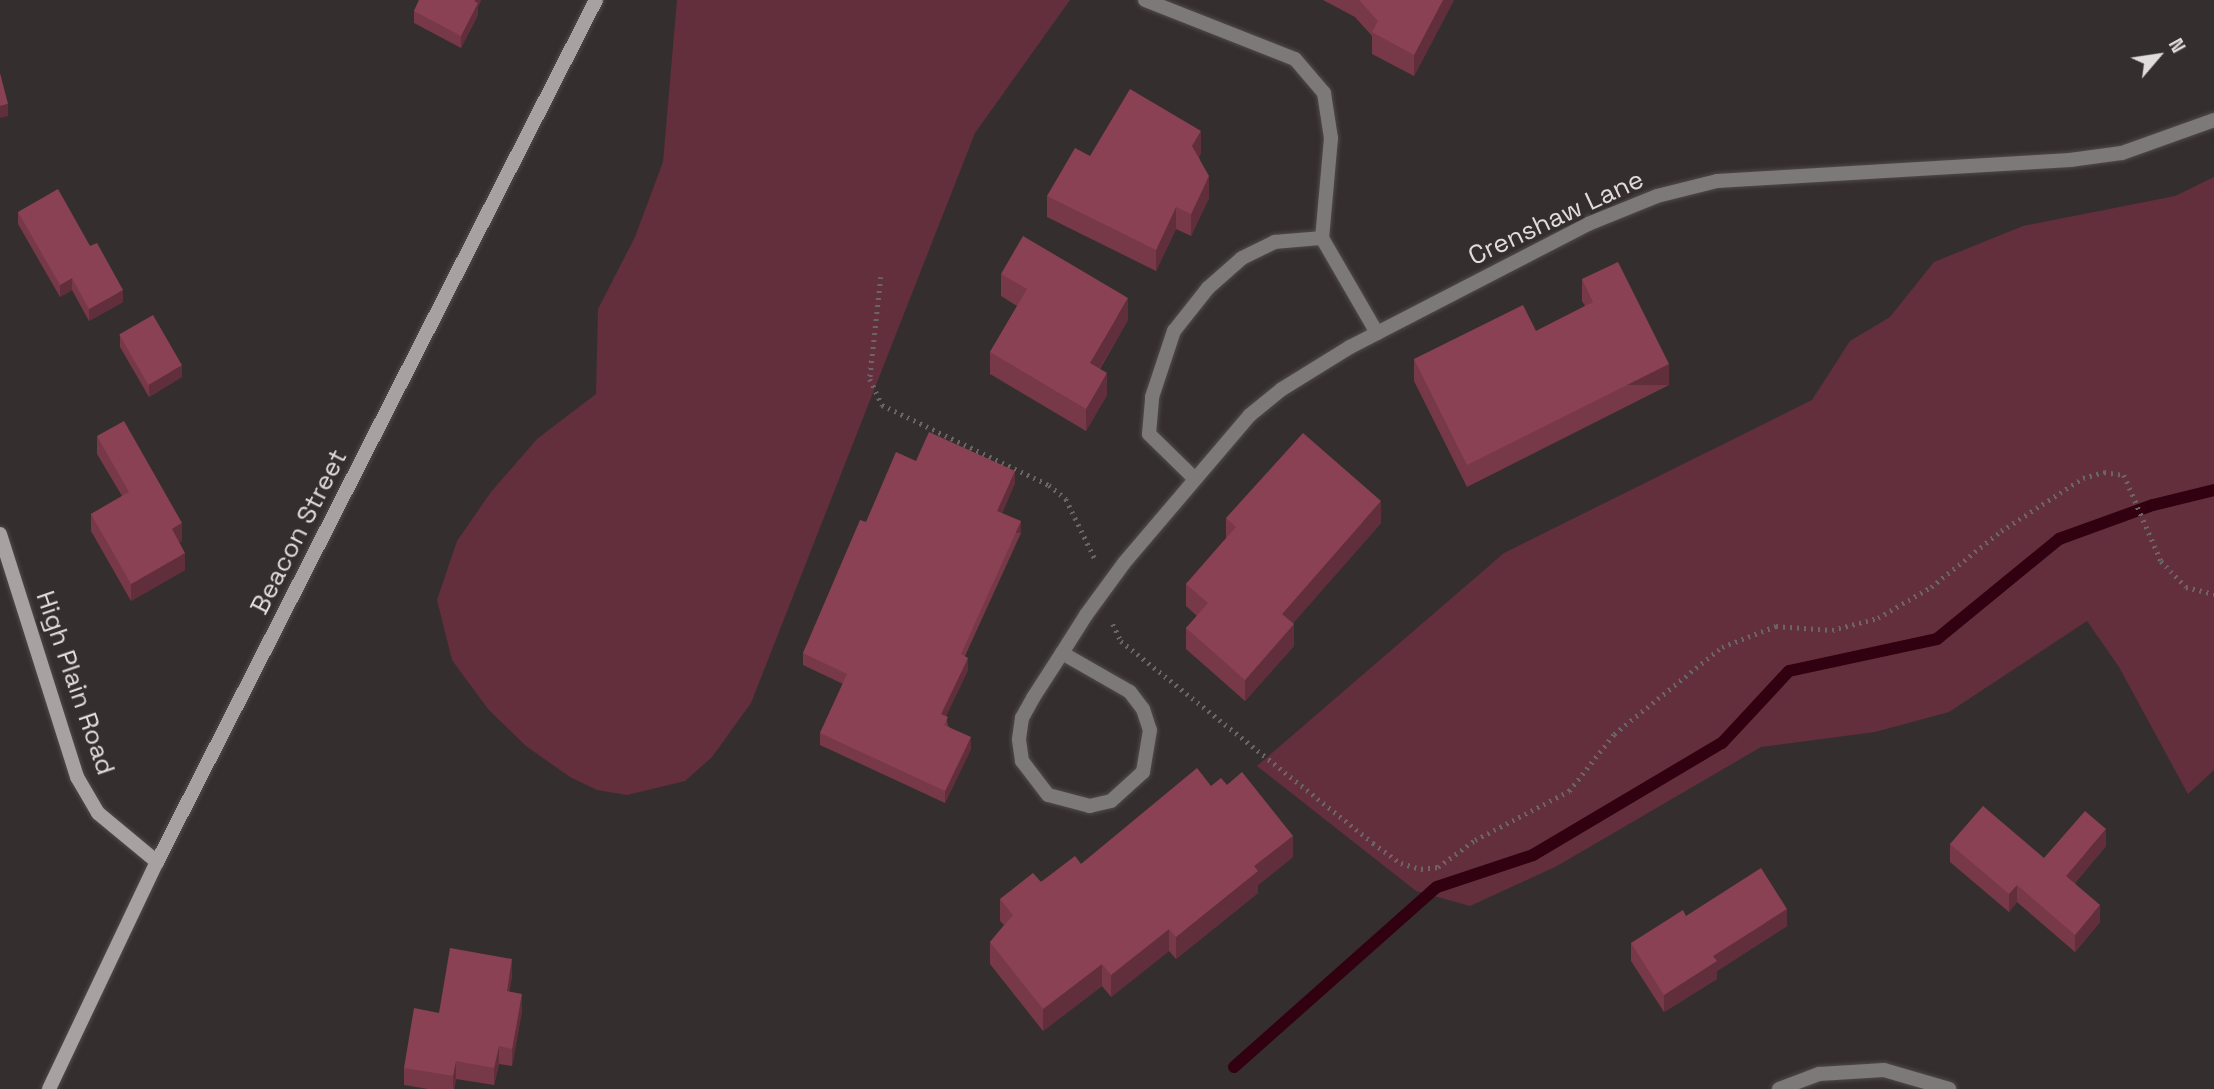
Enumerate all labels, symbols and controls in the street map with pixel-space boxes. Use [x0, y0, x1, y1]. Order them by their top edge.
north arrow [2123, 21, 2193, 91]
text: N [2163, 34, 2191, 57]
street label: Crenshaw Lane [1463, 164, 1649, 272]
street label: Beacon Street [244, 444, 354, 620]
street label: High Plain Road [29, 587, 121, 779]

